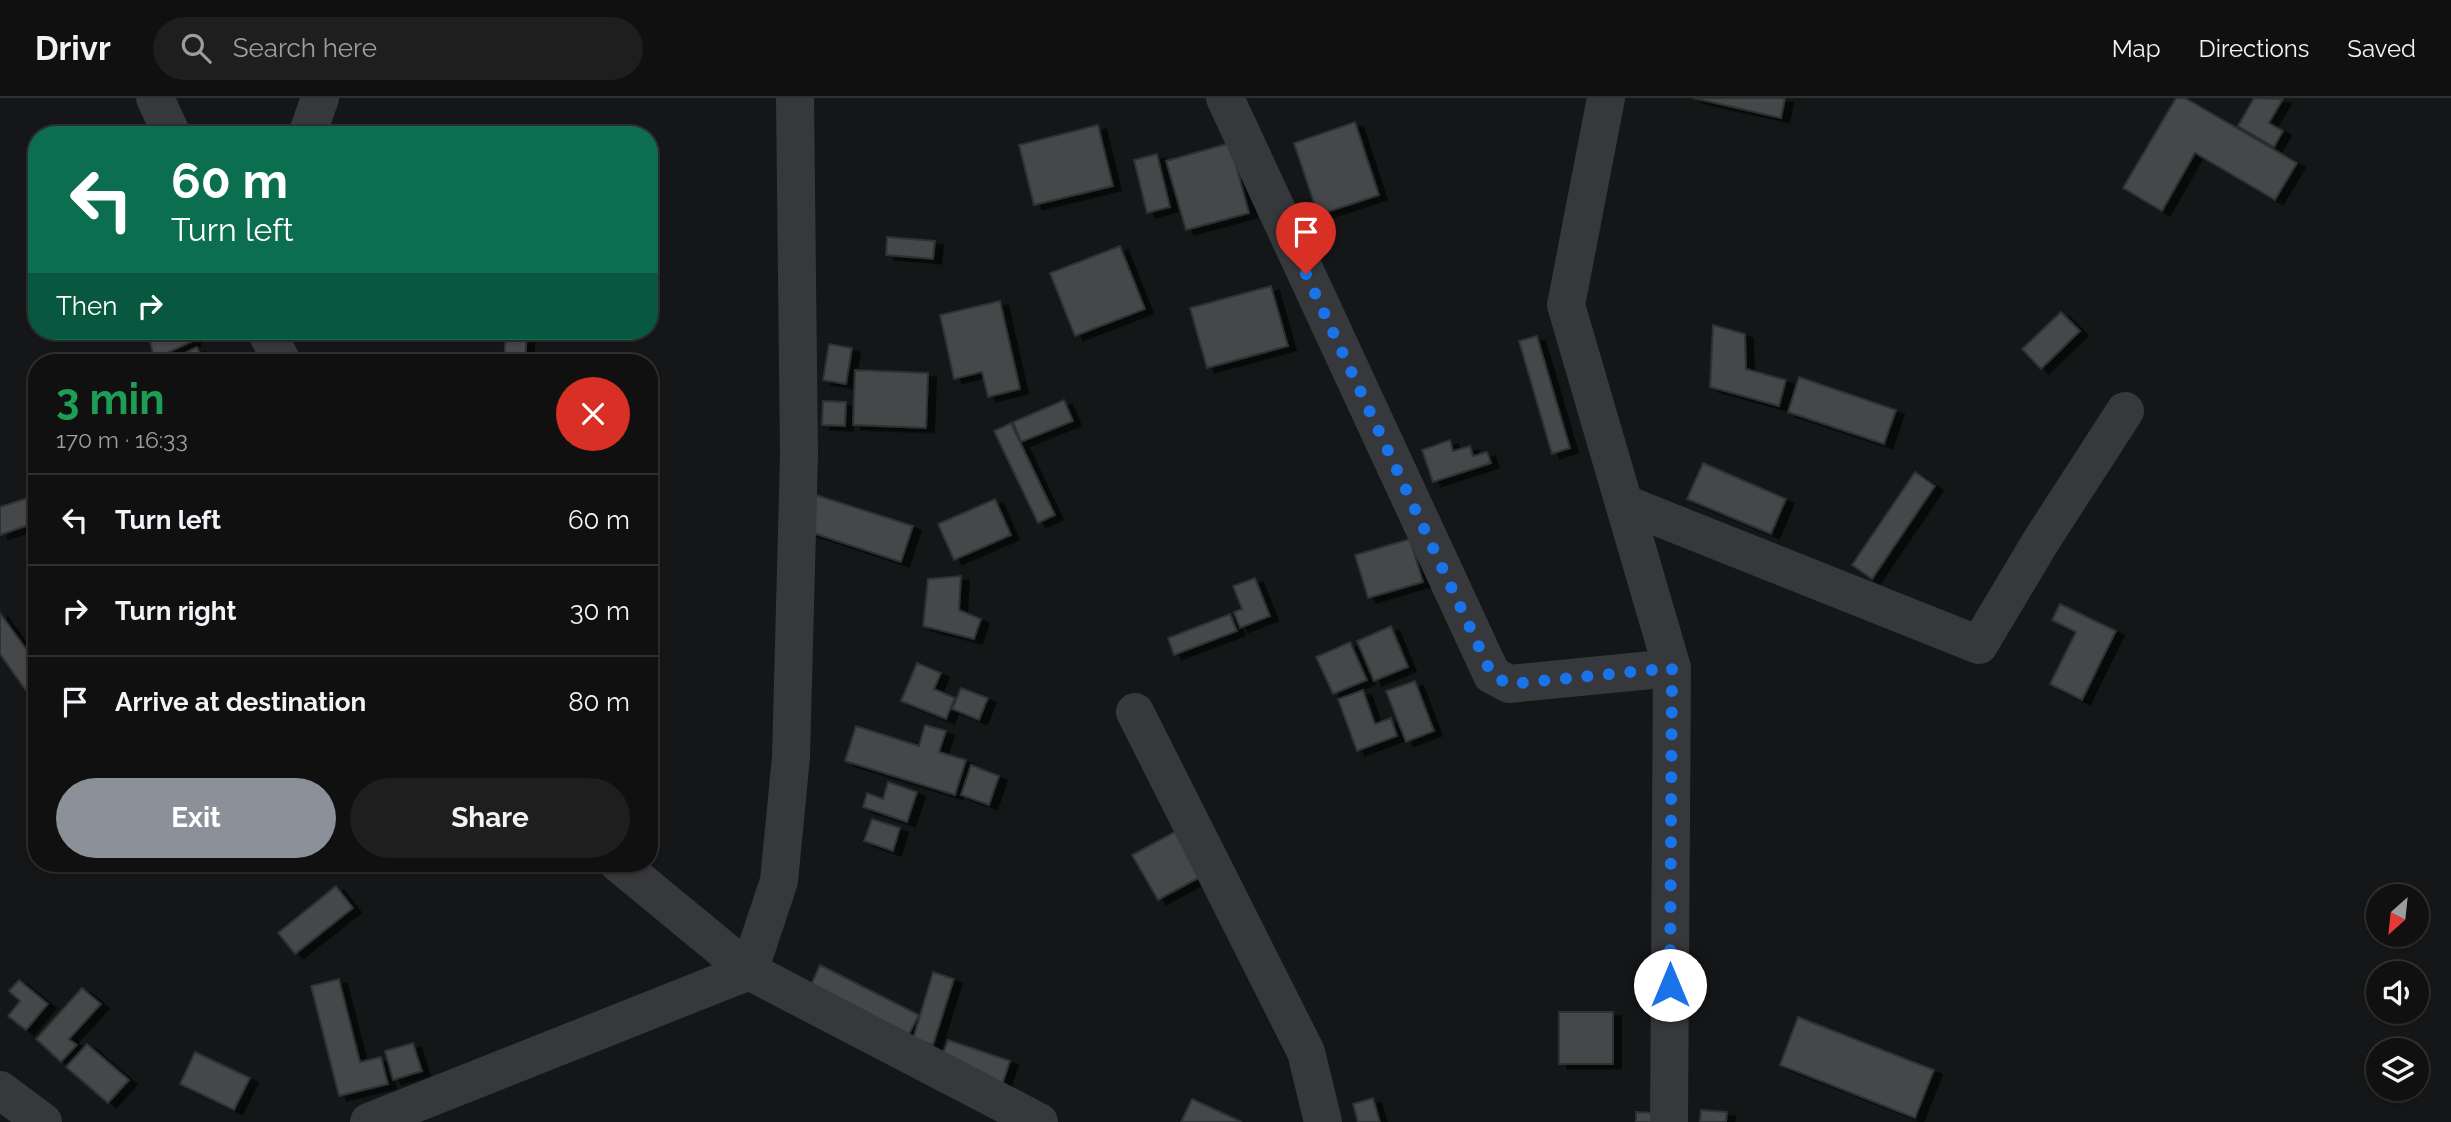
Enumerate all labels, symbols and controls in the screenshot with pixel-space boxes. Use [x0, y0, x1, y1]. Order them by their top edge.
search box [153, 17, 643, 80]
text: Drivr [35, 29, 111, 68]
icon: search [177, 29, 215, 67]
text: Search here [233, 33, 377, 63]
text: Map [2112, 34, 2161, 63]
text: Directions [2199, 34, 2309, 63]
text: Saved [2347, 34, 2416, 63]
text: 60 m [171, 152, 288, 209]
icon: left [56, 154, 147, 245]
pin [1276, 202, 1336, 274]
text: Turn left [171, 211, 293, 248]
icon: arrive [1287, 213, 1325, 251]
icon: right [131, 287, 169, 325]
text: Then [56, 291, 117, 321]
text: 3 min [56, 375, 165, 424]
button: close [556, 377, 630, 451]
text: 170 m · 16:33 [56, 426, 188, 453]
icon: left [56, 501, 94, 539]
text: Turn left [115, 505, 221, 535]
text: 60 m [568, 505, 630, 535]
icon: right [56, 592, 94, 630]
text: Turn right [115, 596, 236, 626]
text: 30 m [570, 596, 630, 626]
icon: arrive [56, 683, 94, 721]
text: Arrive at destination [115, 687, 366, 717]
text: 80 m [568, 687, 630, 717]
button: Exit [56, 778, 336, 858]
button: Share [350, 778, 630, 858]
north arrow [2366, 884, 2429, 947]
map controls [2366, 884, 2429, 1101]
position arrow [1633, 948, 1707, 1022]
button: sound [2366, 961, 2429, 1024]
button: layers [2366, 1038, 2429, 1101]

